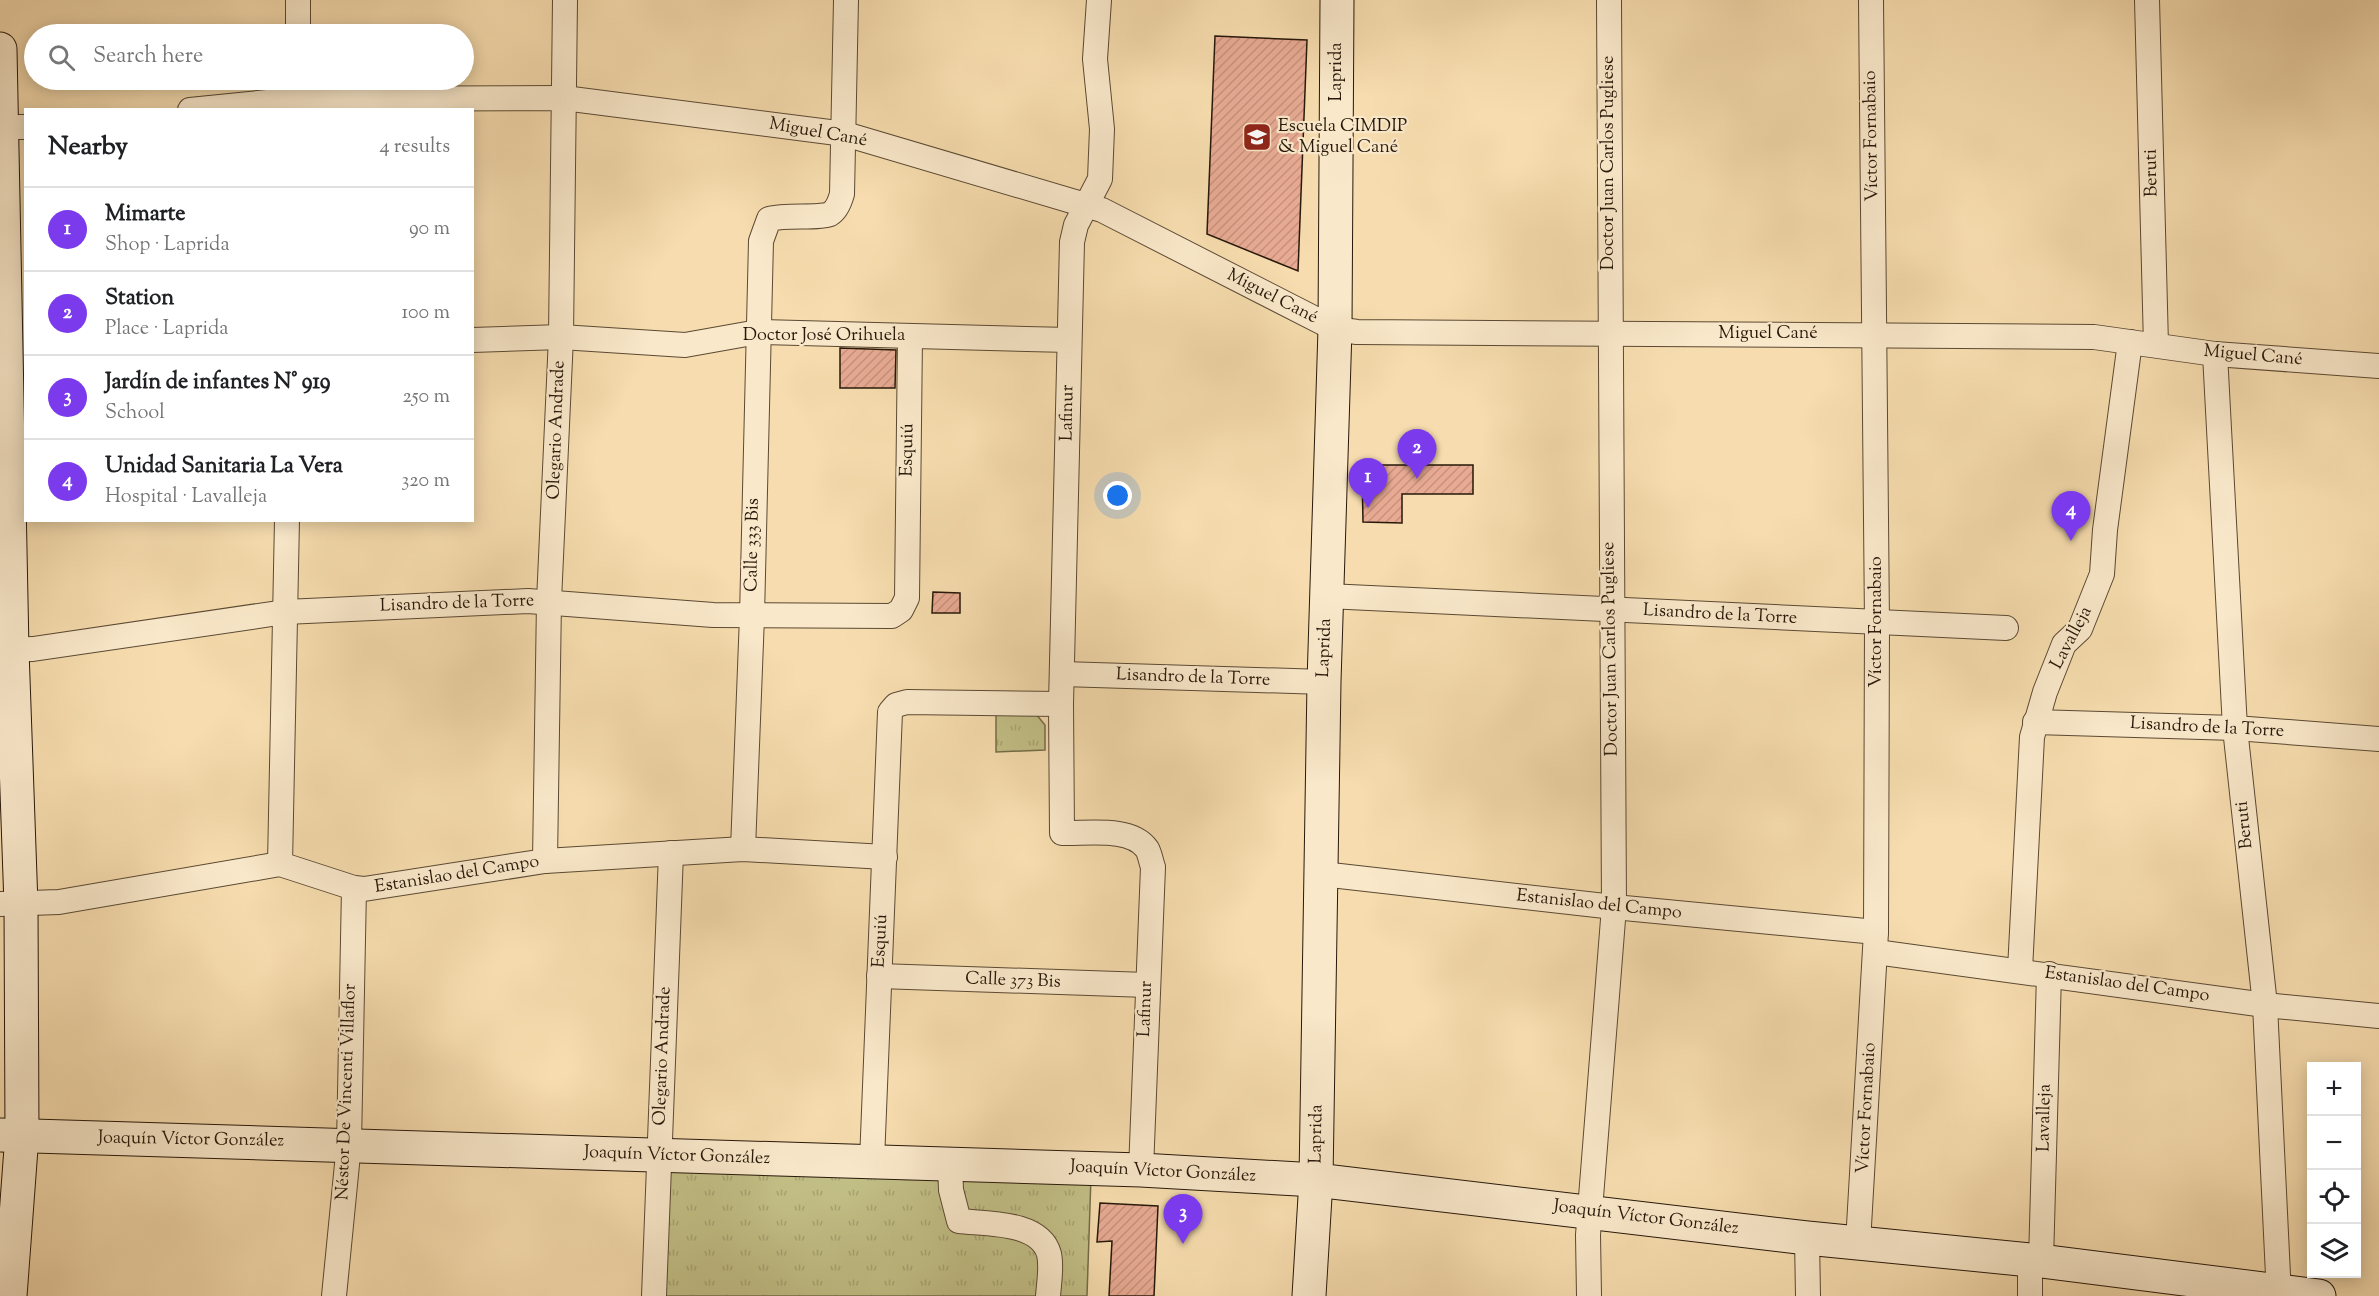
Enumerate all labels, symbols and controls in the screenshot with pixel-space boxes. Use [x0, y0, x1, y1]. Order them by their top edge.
search box [24, 24, 474, 90]
icon: search [45, 41, 78, 74]
text: Search here [93, 41, 203, 73]
street label: Laprida [1324, 42, 1350, 102]
street label: Doctor Juan Carlos Pugliese [1596, 56, 1622, 270]
street label: Víctor Fornabaio [1858, 70, 1886, 202]
street label: Miguel Cané [767, 112, 869, 154]
place label: Escuela CIMDIP & Miguel Cané [1278, 114, 1407, 161]
school or university icon: Escuela CIMDIP & Miguel Cané [1241, 121, 1273, 153]
text: Nearby [48, 129, 128, 166]
text: 4 results [379, 133, 450, 162]
street label: Beruti [2139, 149, 2165, 197]
text: Mimarte [105, 199, 186, 231]
text: 1 [64, 215, 71, 244]
text: 90 m [409, 215, 450, 244]
text: Shop · Laprida [105, 231, 230, 260]
street label: Miguel Cané [1222, 263, 1322, 331]
text: Station [105, 283, 174, 315]
text: 2 [63, 299, 72, 328]
text: 100 m [401, 299, 450, 328]
text: Place · Laprida [105, 315, 229, 344]
street label: Miguel Cané [1718, 321, 1818, 347]
street label: Doctor José Orihuela [743, 323, 905, 349]
street label: Miguel Cané [2202, 339, 2304, 373]
street label: Olegario Andrade [542, 360, 572, 500]
text: Jardín de infantes N° 919 [105, 367, 330, 399]
text: 3 [63, 383, 72, 412]
text: 250 m [402, 383, 450, 412]
street label: Lafinur [1055, 384, 1081, 441]
text: School [105, 399, 165, 428]
street label: Esquiú [895, 423, 921, 477]
pin: 2 [1398, 430, 1436, 479]
text: Unidad Sanitaria La Vera [105, 451, 343, 483]
pin: 1 [1348, 458, 1388, 508]
text: 4 [62, 467, 73, 496]
text: 320 m [401, 467, 450, 496]
your location [1103, 481, 1132, 510]
text: Hospital · Lavalleja [105, 483, 267, 512]
pin: 4 [2052, 492, 2090, 541]
street label: Calle 333 Bis [739, 498, 767, 592]
street label: Doctor Juan Carlos Pugliese [1596, 541, 1626, 757]
street label: Víctor Fornabaio [1864, 556, 1890, 688]
street label: Lisandro de la Torre [379, 588, 535, 620]
street label: Lisandro de la Torre [1642, 598, 1798, 632]
street label: Lavalleja [2045, 602, 2099, 674]
street label: Laprida [1311, 618, 1339, 678]
street label: Lisandro de la Torre [1115, 662, 1271, 694]
street label: Lisandro de la Torre [2129, 711, 2285, 745]
street label: Beruti [2230, 800, 2260, 850]
street label: Estanislao del Campo [373, 849, 541, 901]
street label: Estanislao del Campo [1515, 883, 1683, 927]
street label: Esquiú [867, 914, 895, 968]
street label: Estanislao del Campo [2043, 961, 2211, 1009]
street label: Calle 373 Bis [965, 966, 1061, 996]
street label: Lafinur [1132, 980, 1160, 1038]
street label: Néstor De Vincenti Villaflor [330, 983, 364, 1201]
street label: Olegario Andrade [648, 986, 678, 1126]
street label: Víctor Fornabaio [1851, 1042, 1883, 1174]
map controls [2307, 1062, 2361, 1278]
button: + [2307, 1062, 2361, 1116]
street label: Lavalleja [2031, 1084, 2059, 1152]
street label: Laprida [1303, 1104, 1331, 1164]
button: − [2307, 1116, 2361, 1170]
street label: Joaquín Víctor González [97, 1125, 285, 1155]
street label: Joaquín Víctor González [582, 1140, 771, 1172]
street label: Joaquín Víctor González [1068, 1154, 1257, 1190]
button: locate [2307, 1170, 2361, 1224]
pin: 3 [1164, 1194, 1202, 1244]
street label: Joaquín Víctor González [1551, 1194, 1740, 1242]
button: layers [2307, 1224, 2361, 1278]

